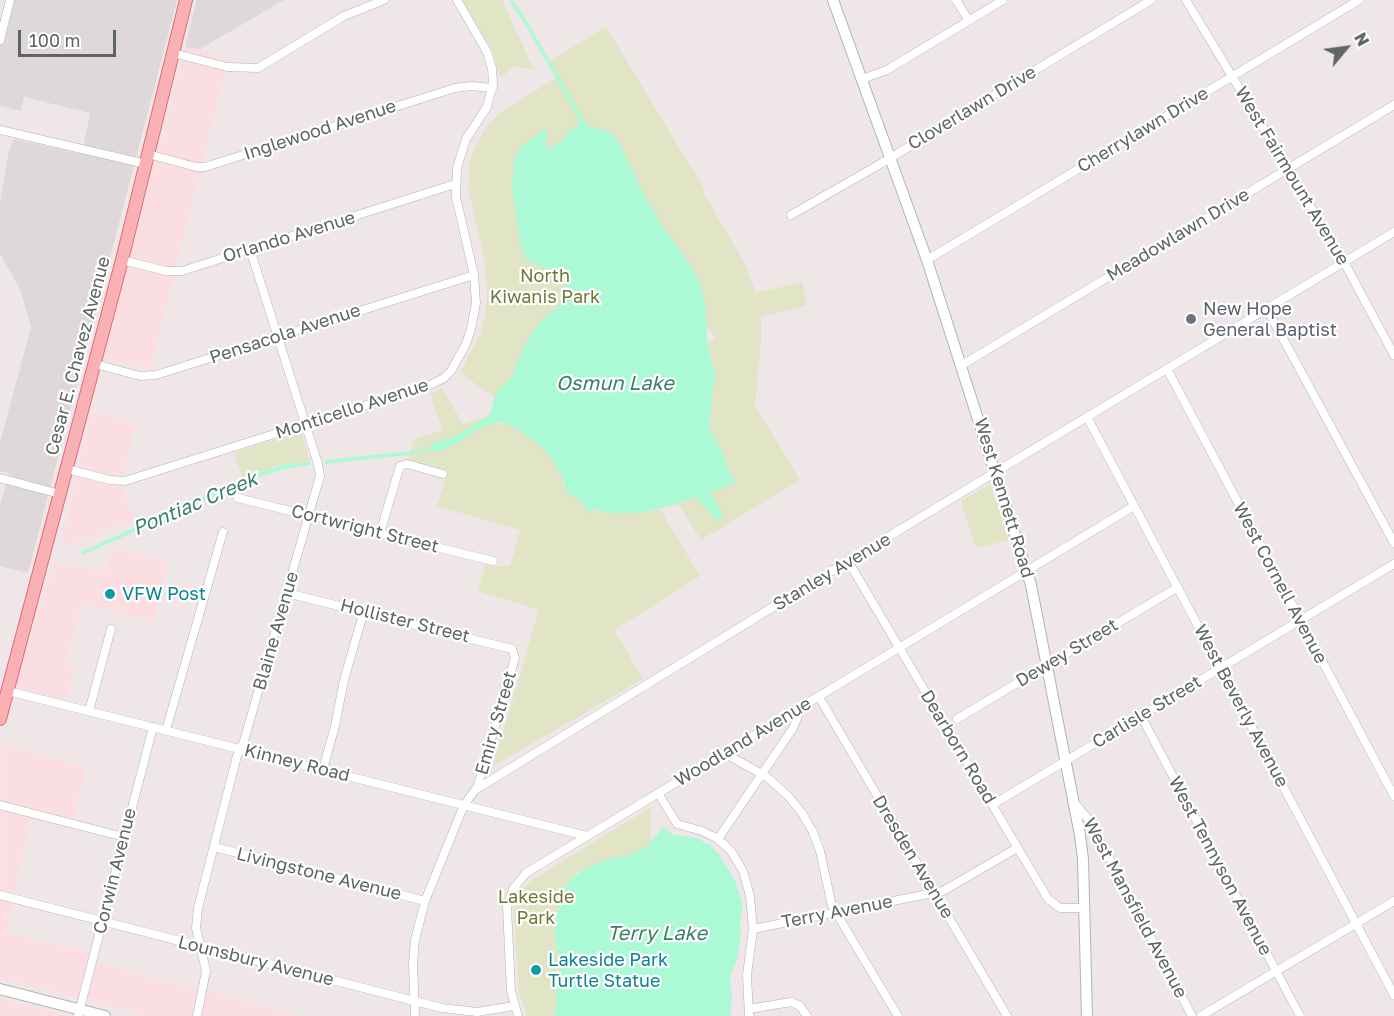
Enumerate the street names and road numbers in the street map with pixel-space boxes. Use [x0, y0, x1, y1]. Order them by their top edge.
street label: Cloverlawn Drive [904, 61, 1040, 155]
street label: Cherrylawn Drive [1074, 82, 1212, 178]
street label: West Fairmount Avenue [1230, 83, 1354, 269]
street label: Inglewood Avenue [241, 95, 399, 165]
street label: Meadowlawn Drive [1103, 184, 1253, 286]
street label: Orlando Avenue [220, 207, 358, 267]
street label: Cesar E. Chavez Avenue [41, 254, 115, 458]
street label: Pensacola Avenue [207, 299, 363, 369]
street label: Monticello Avenue [273, 374, 431, 444]
street label: West Kennett Road [969, 415, 1039, 581]
street label: West Cornell Avenue [1228, 499, 1332, 667]
street label: Cortwright Street [289, 500, 441, 558]
street label: Stanley Avenue [769, 528, 895, 616]
street label: Blaine Avenue [249, 569, 303, 693]
street label: Hollister Street [338, 594, 472, 648]
street label: Dewey Street [1012, 614, 1122, 692]
street label: West Beverly Avenue [1189, 621, 1293, 791]
street label: Emiry Street [471, 669, 521, 777]
street label: Carlisle Street [1089, 671, 1205, 753]
street label: Dearborn Road [916, 686, 1000, 808]
street label: Woodland Avenue [671, 693, 815, 791]
street label: Kinney Road [242, 739, 352, 787]
street label: West Tennyson Avenue [1164, 773, 1276, 959]
street label: Dresden Avenue [868, 791, 958, 923]
street label: Corwin Avenue [89, 806, 141, 936]
street label: West Mansfield Avenue [1078, 814, 1192, 1002]
street label: Livingstone Avenue [234, 843, 404, 905]
street label: Terry Avenue [780, 891, 894, 933]
street label: Lounsbury Avenue [176, 931, 336, 991]

